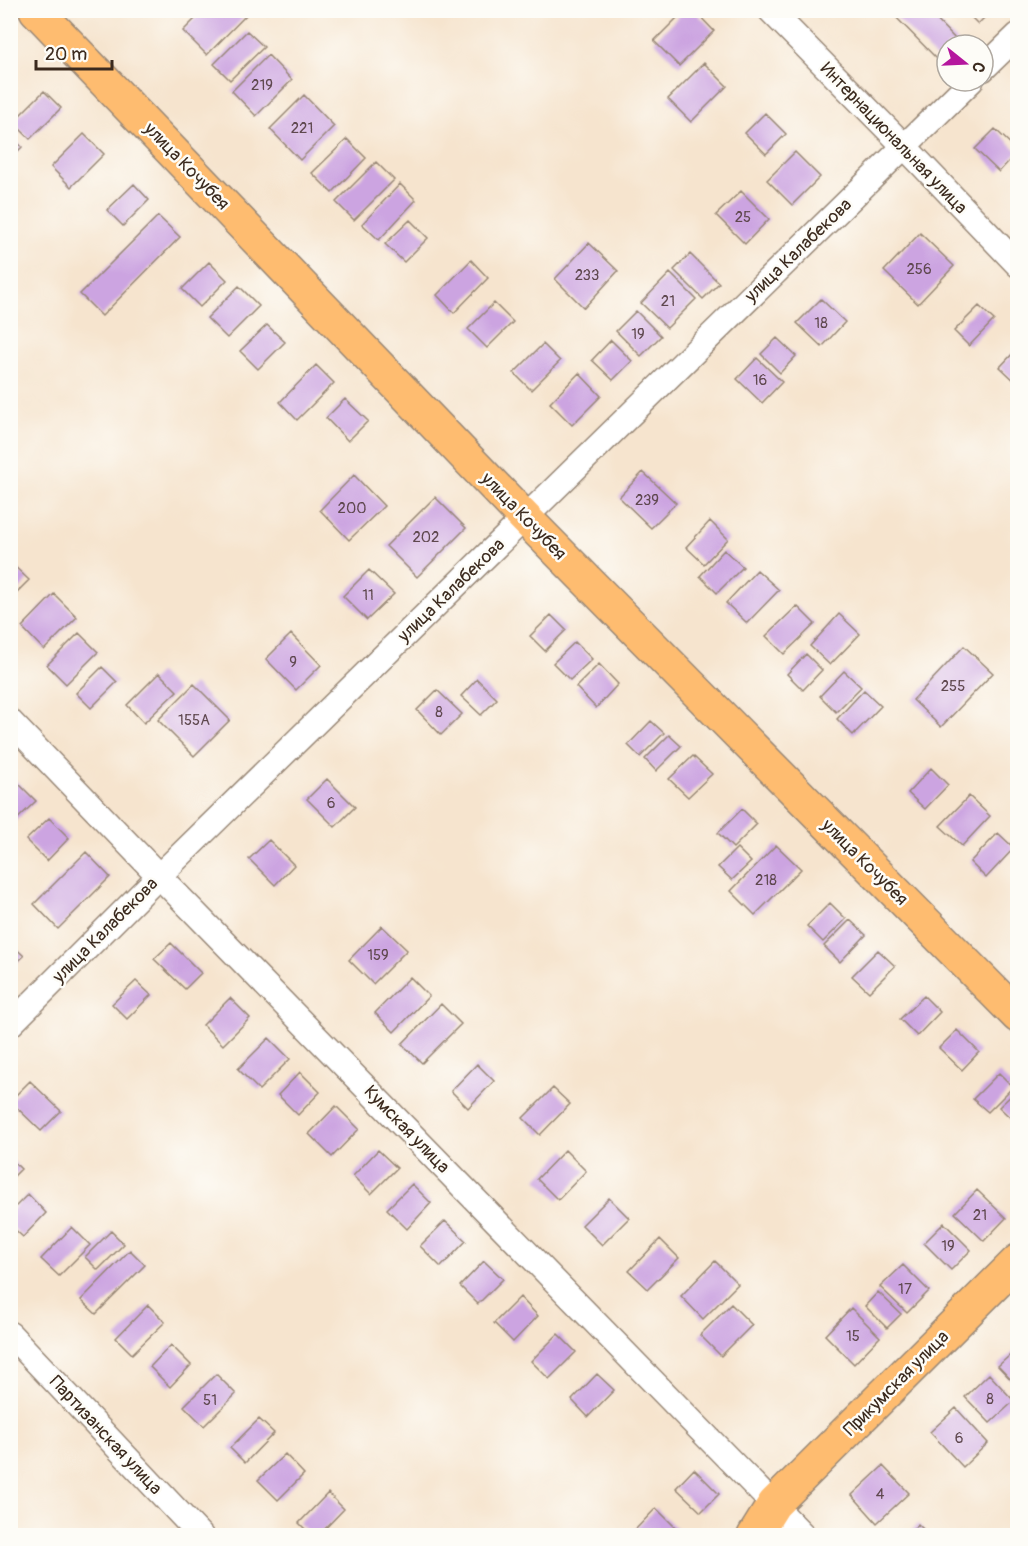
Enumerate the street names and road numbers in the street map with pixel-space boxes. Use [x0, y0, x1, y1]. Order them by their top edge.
street label: Интернациональная улица [815, 58, 972, 219]
street label: улица Кочубея [138, 117, 234, 215]
street label: улица Калабекова [739, 193, 857, 308]
street label: улица Кочубея [475, 467, 571, 565]
street label: улица Калабекова [392, 533, 510, 648]
street label: улица Кочубея [816, 813, 913, 911]
street label: улица Калабекова [47, 873, 163, 989]
street label: Кумская улица [359, 1080, 454, 1178]
street label: Прикумская улица [839, 1326, 954, 1441]
street label: Партизанская улица [44, 1371, 167, 1500]

